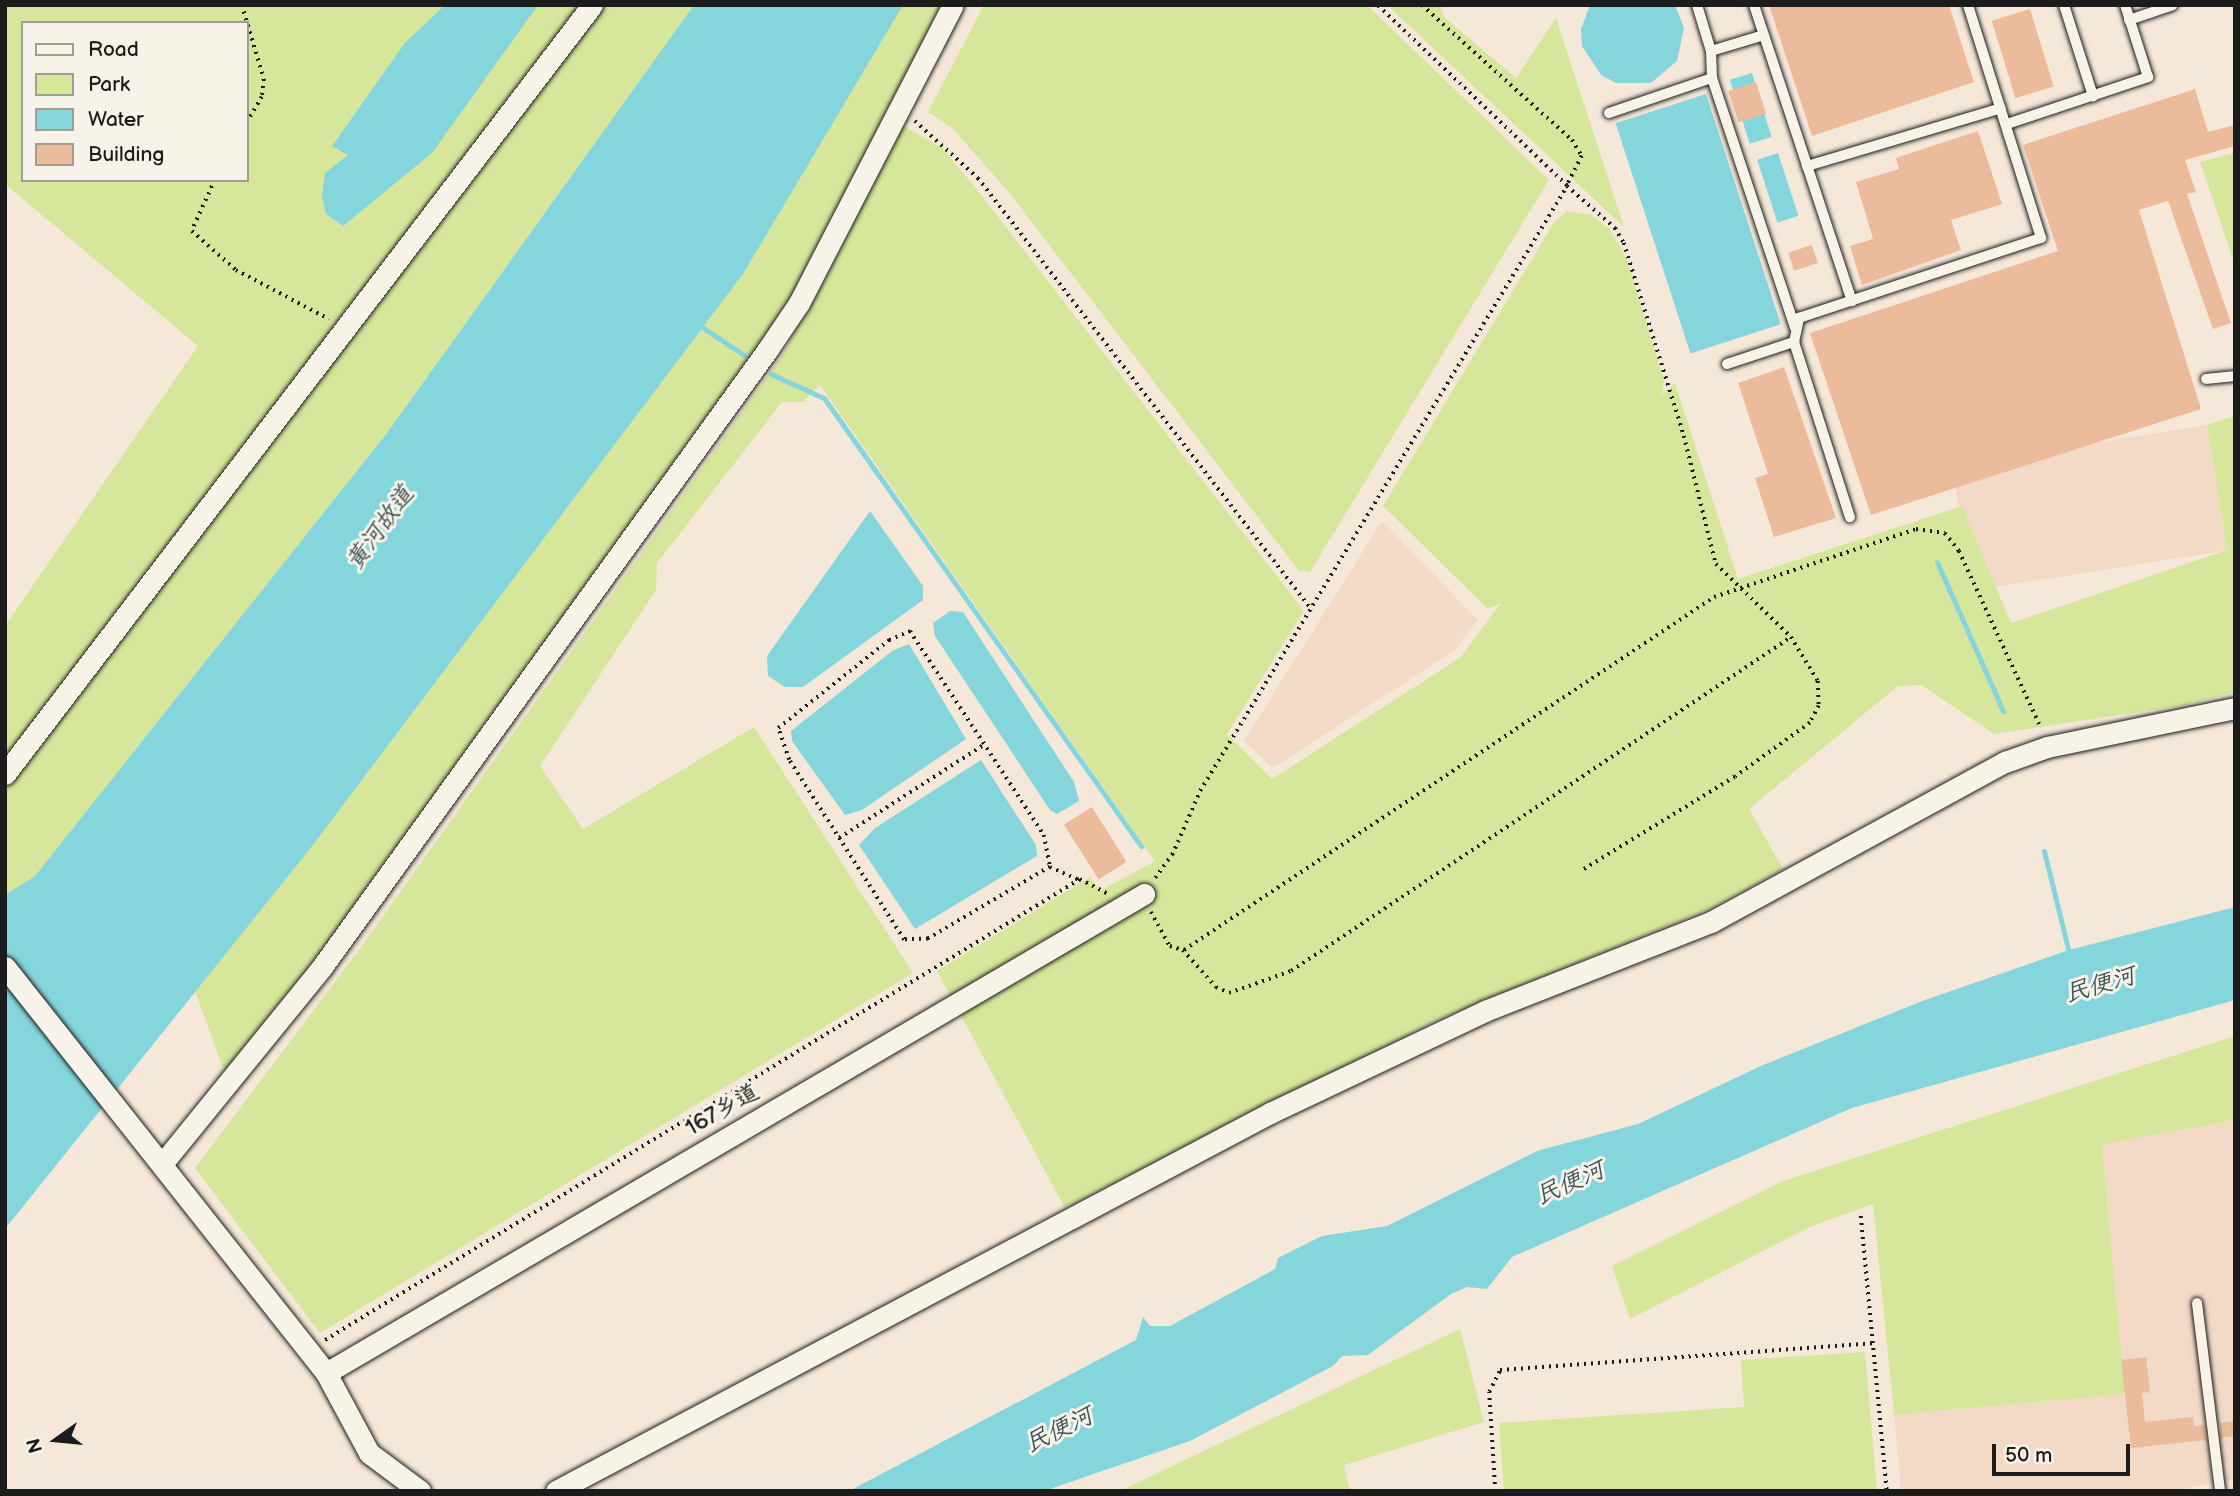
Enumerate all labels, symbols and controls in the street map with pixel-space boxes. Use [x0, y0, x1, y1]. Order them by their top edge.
legend [21, 21, 248, 182]
text: Road [88, 37, 139, 62]
text: Park [88, 72, 130, 97]
text: Water [88, 107, 144, 132]
text: Building [88, 142, 164, 167]
water label: 黄河故道 [340, 481, 420, 575]
water label: 民便河 [2061, 961, 2139, 1009]
street label: 167乡道 [680, 1078, 764, 1142]
water label: 民便河 [1531, 1155, 1609, 1211]
water label: 民便河 [1020, 1401, 1098, 1459]
north arrow [21, 1405, 91, 1475]
scale bar [1995, 1430, 2133, 1474]
text: N [22, 1436, 48, 1455]
text: 50 m [2005, 1443, 2052, 1468]

